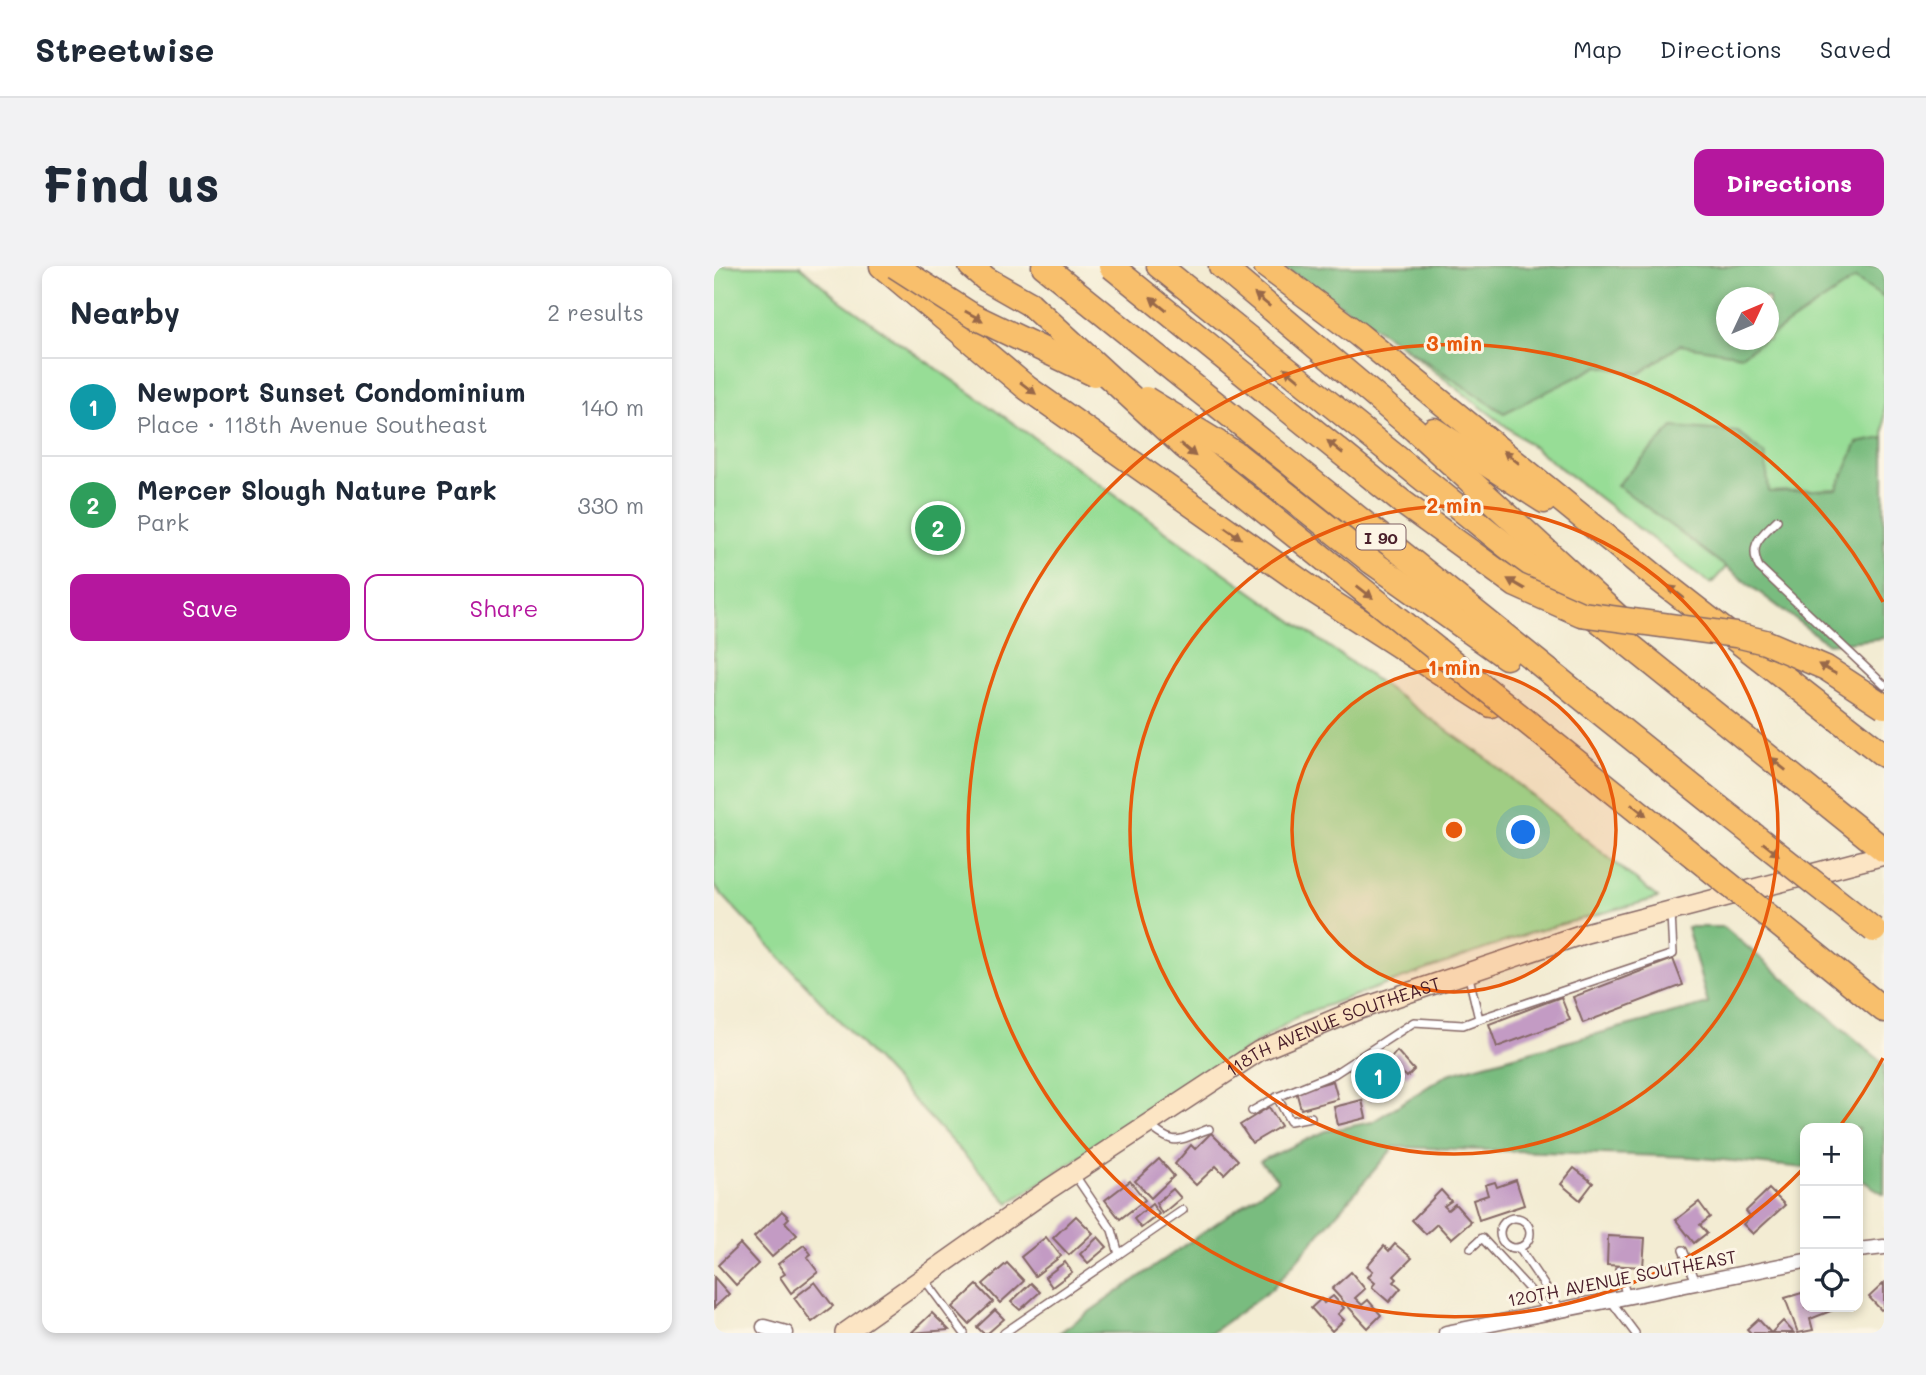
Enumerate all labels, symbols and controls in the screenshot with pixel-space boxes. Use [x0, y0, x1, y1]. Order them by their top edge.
text: Streetwise [35, 27, 214, 70]
text: Map [1573, 33, 1622, 64]
text: Directions [1660, 33, 1782, 64]
text: Saved [1820, 33, 1891, 64]
button: Directions [1694, 149, 1884, 216]
text: Find us [42, 151, 220, 214]
north arrow [1716, 287, 1779, 350]
text: Nearby [70, 292, 180, 332]
one-way arrow [1253, 293, 1270, 308]
text: 2 results [547, 297, 644, 327]
one-way arrow [1150, 297, 1167, 312]
one-way arrow [964, 310, 983, 322]
text: 3 min [1426, 329, 1482, 356]
one-way arrow [1283, 367, 1300, 382]
text: Newport Sunset Condominium [137, 375, 525, 409]
one-way arrow [1019, 381, 1038, 395]
text: 1 [88, 392, 98, 422]
text: 140 m [580, 392, 644, 422]
text: Place · 118th Avenue Southeast [137, 409, 488, 439]
one-way arrow [1326, 440, 1344, 455]
one-way arrow [1178, 442, 1196, 457]
one-way arrow [1502, 450, 1520, 465]
text: Mercer Slough Nature Park [137, 473, 497, 507]
text: 2 [87, 490, 99, 520]
text: 330 m [577, 490, 644, 520]
text: 2 min [1426, 491, 1482, 518]
pin: 2 [915, 502, 961, 554]
text: Park [137, 507, 189, 537]
road number: I 90 [1356, 524, 1406, 550]
one-way arrow [1224, 526, 1242, 540]
button: Save [70, 574, 350, 641]
button: Share [364, 574, 644, 641]
one-way arrow [1507, 578, 1526, 591]
one-way arrow [1355, 585, 1373, 600]
one-way arrow [1667, 586, 1685, 600]
text: 1 min [1428, 653, 1480, 680]
one-way arrow [1817, 663, 1837, 675]
one-way arrow [1769, 756, 1787, 772]
one-way arrow [1629, 803, 1647, 818]
your location [1506, 815, 1540, 849]
centre of rings [1442, 818, 1466, 842]
one-way arrow [1762, 842, 1780, 857]
street label: 118TH AVENUE SOUTHEAST [1224, 973, 1444, 1083]
pin: 1 [1355, 1050, 1401, 1102]
map controls [1800, 1123, 1863, 1312]
button: + [1800, 1123, 1863, 1186]
button: − [1800, 1186, 1863, 1249]
street label: 120TH AVENUE SOUTHEAST [1505, 1244, 1739, 1312]
button: locate [1800, 1249, 1863, 1312]

